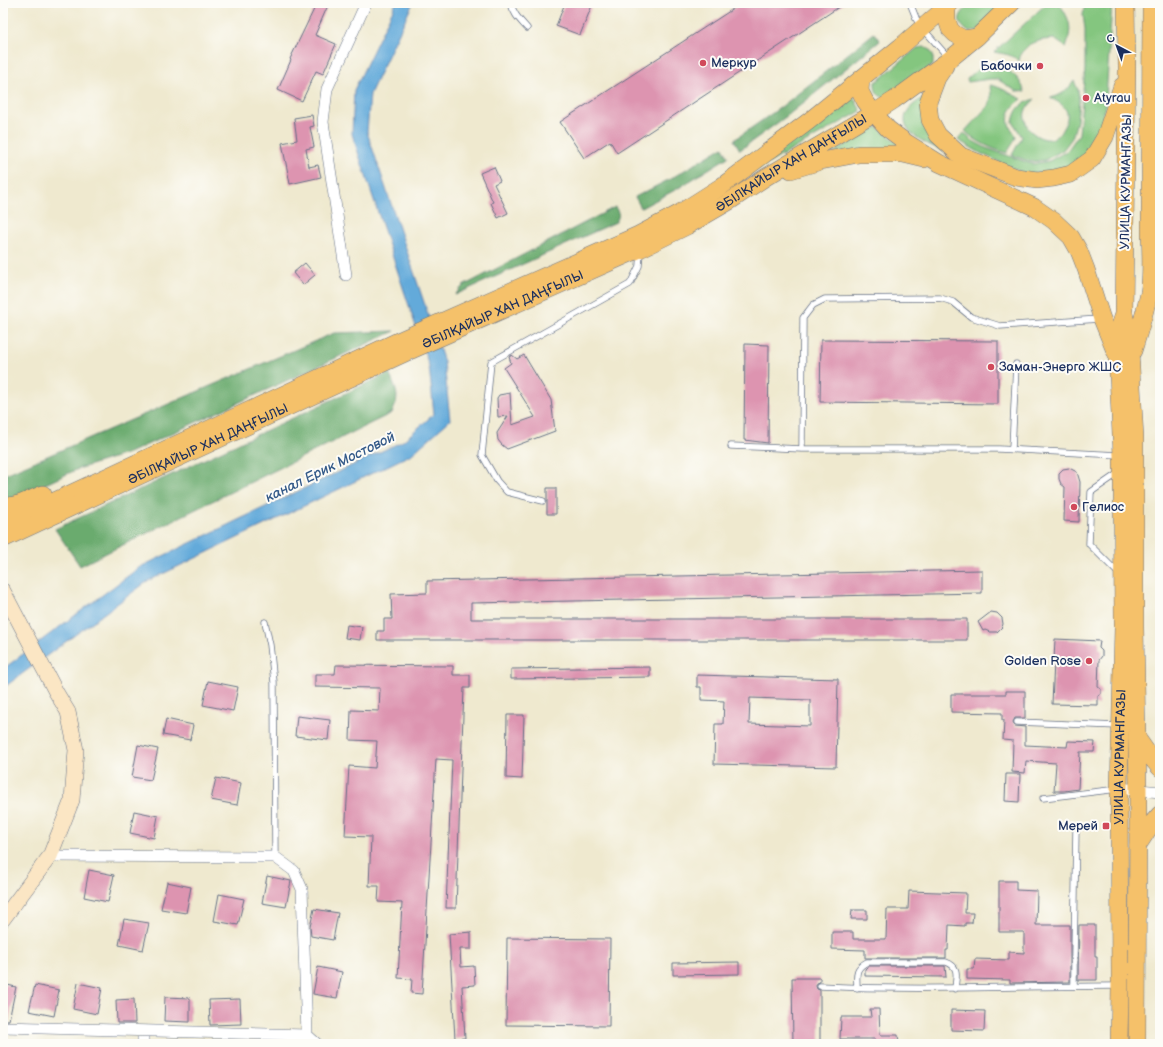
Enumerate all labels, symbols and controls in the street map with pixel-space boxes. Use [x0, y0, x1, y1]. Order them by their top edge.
north arrow [1097, 26, 1137, 66]
text: С [1104, 31, 1118, 46]
place label: Меркур [711, 55, 757, 71]
marker: Меркур [698, 58, 708, 68]
place label: Бабочки [981, 58, 1032, 74]
marker: Бабочки [1035, 61, 1045, 71]
place label: Atyrau [1094, 90, 1131, 106]
marker: Atyrau [1081, 93, 1091, 103]
street label: ӘБІЛҚАЙЫР ХАН ДАҢҒЫЛЫ [713, 111, 870, 216]
street label: УЛИЦА КУРМАНГАЗЫ [1117, 114, 1135, 250]
street label: ӘБІЛҚАЙЫР ХАН ДАҢҒЫЛЫ [420, 267, 586, 352]
place label: Заман-Энерго ЖШС [999, 359, 1121, 375]
marker: Заман-Энерго ЖШС [986, 362, 996, 372]
street label: ӘБІЛҚАЙЫР ХАН ДАҢҒЫЛЫ [125, 400, 291, 488]
water label: канал Ерик Мостовой [262, 428, 398, 506]
place label: Гелиос [1082, 499, 1125, 515]
marker: Гелиос [1069, 502, 1079, 512]
place label: Golden Rose [1004, 653, 1081, 669]
marker: Golden Rose [1084, 656, 1094, 666]
street label: УЛИЦА КУРМАНГАЗЫ [1111, 689, 1129, 825]
place label: Мерей [1058, 818, 1098, 834]
marker: Мерей [1101, 821, 1111, 831]

